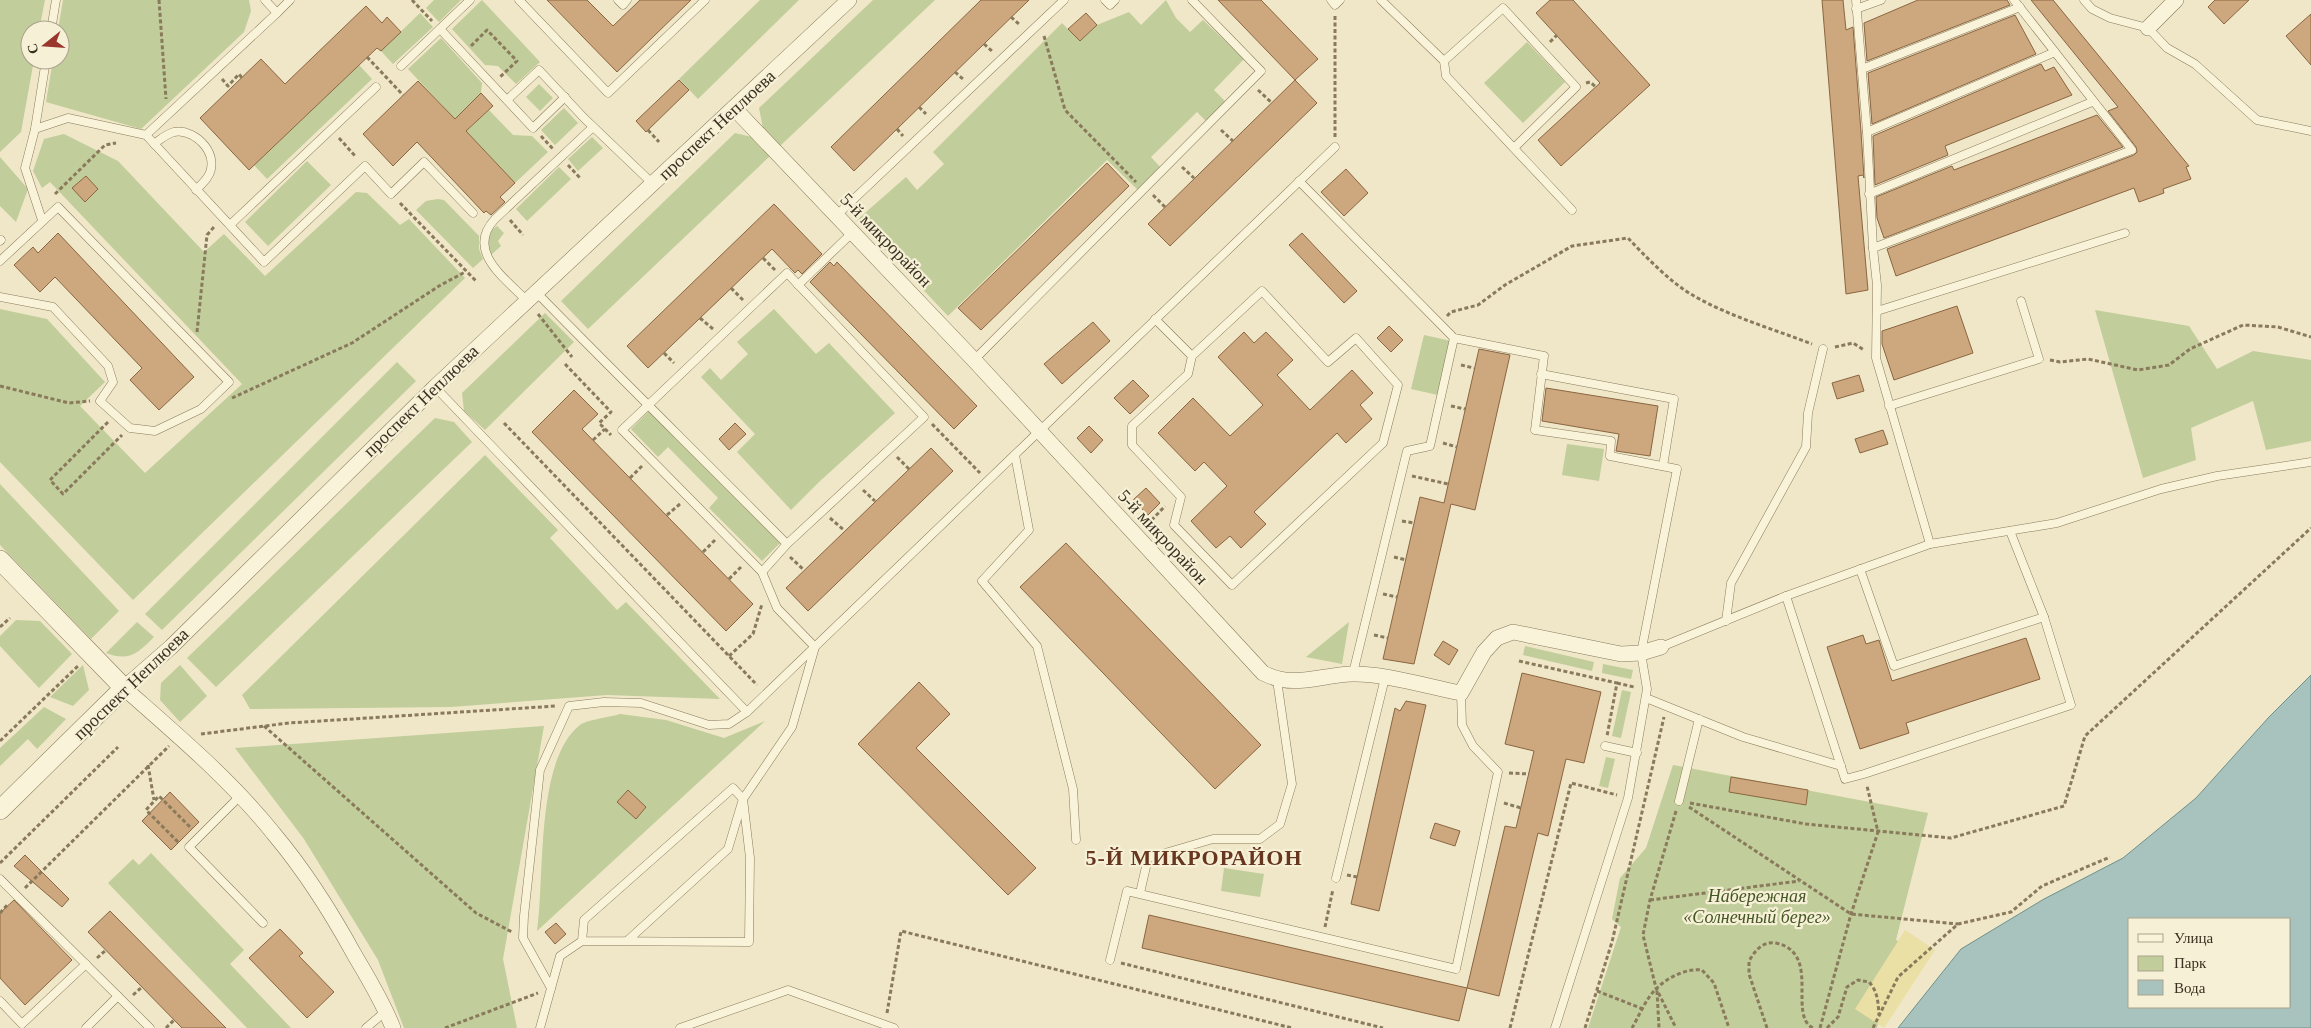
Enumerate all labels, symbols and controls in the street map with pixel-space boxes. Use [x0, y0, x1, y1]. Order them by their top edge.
north arrow [20, 20, 70, 70]
text: С [24, 42, 42, 56]
street label: проспект Неплюева [655, 66, 779, 184]
street label: 5-й микрорайон [836, 189, 936, 291]
street label: проспект Неплюева [359, 341, 483, 461]
street label: 5-й микрорайон [1114, 486, 1212, 589]
street label: проспект Неплюева [69, 624, 193, 744]
district label: 5-Й МИКРОРАЙОН [1085, 845, 1303, 870]
park label: Набережная «Солнечный берег» [1683, 886, 1831, 927]
legend [2128, 918, 2291, 1008]
text: Улица [2174, 930, 2213, 946]
text: Парк [2174, 955, 2207, 971]
text: Вода [2174, 980, 2206, 996]

